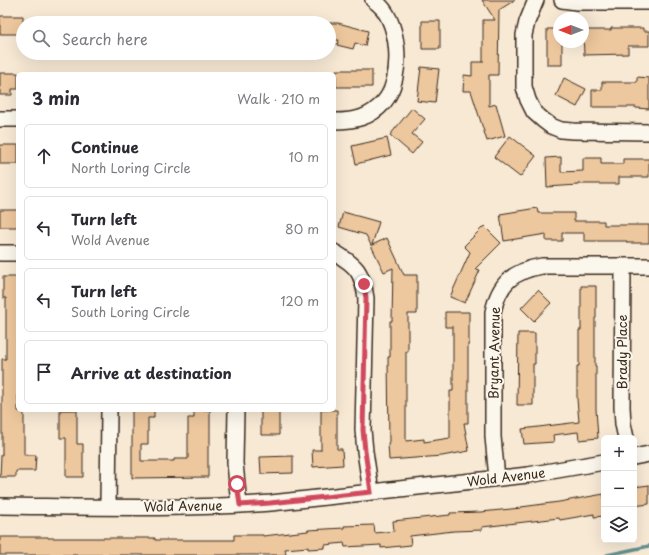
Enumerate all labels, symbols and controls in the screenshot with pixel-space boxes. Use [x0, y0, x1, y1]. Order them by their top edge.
north arrow [553, 12, 589, 48]
search box [16, 16, 336, 60]
icon: search [30, 27, 52, 49]
text: Search here [62, 27, 148, 50]
text: 3 min [32, 85, 80, 111]
text: Walk · 210 m [237, 89, 320, 108]
text: Continue [71, 135, 139, 158]
icon: ahead [33, 145, 55, 167]
text: 10 m [289, 147, 319, 166]
text: North Loring Circle [71, 158, 191, 177]
text: Turn left [71, 207, 137, 230]
icon: left [33, 217, 55, 239]
text: 80 m [285, 219, 319, 238]
text: Wold Avenue [71, 230, 150, 249]
route end [355, 275, 373, 293]
text: Turn left [71, 279, 137, 302]
icon: left [33, 289, 55, 311]
text: 120 m [280, 291, 319, 310]
text: South Loring Circle [71, 302, 190, 321]
street label: Bryant Avenue [483, 307, 504, 399]
street label: Brady Place [612, 315, 631, 389]
icon: arrive [33, 361, 55, 383]
text: Arrive at destination [71, 361, 232, 384]
map controls [601, 435, 637, 543]
button: + [601, 435, 637, 471]
street label: Wold Avenue [466, 462, 546, 491]
button: − [601, 471, 637, 507]
route start [228, 475, 246, 493]
street label: Wold Avenue [143, 495, 223, 516]
button: layers [601, 507, 637, 543]

